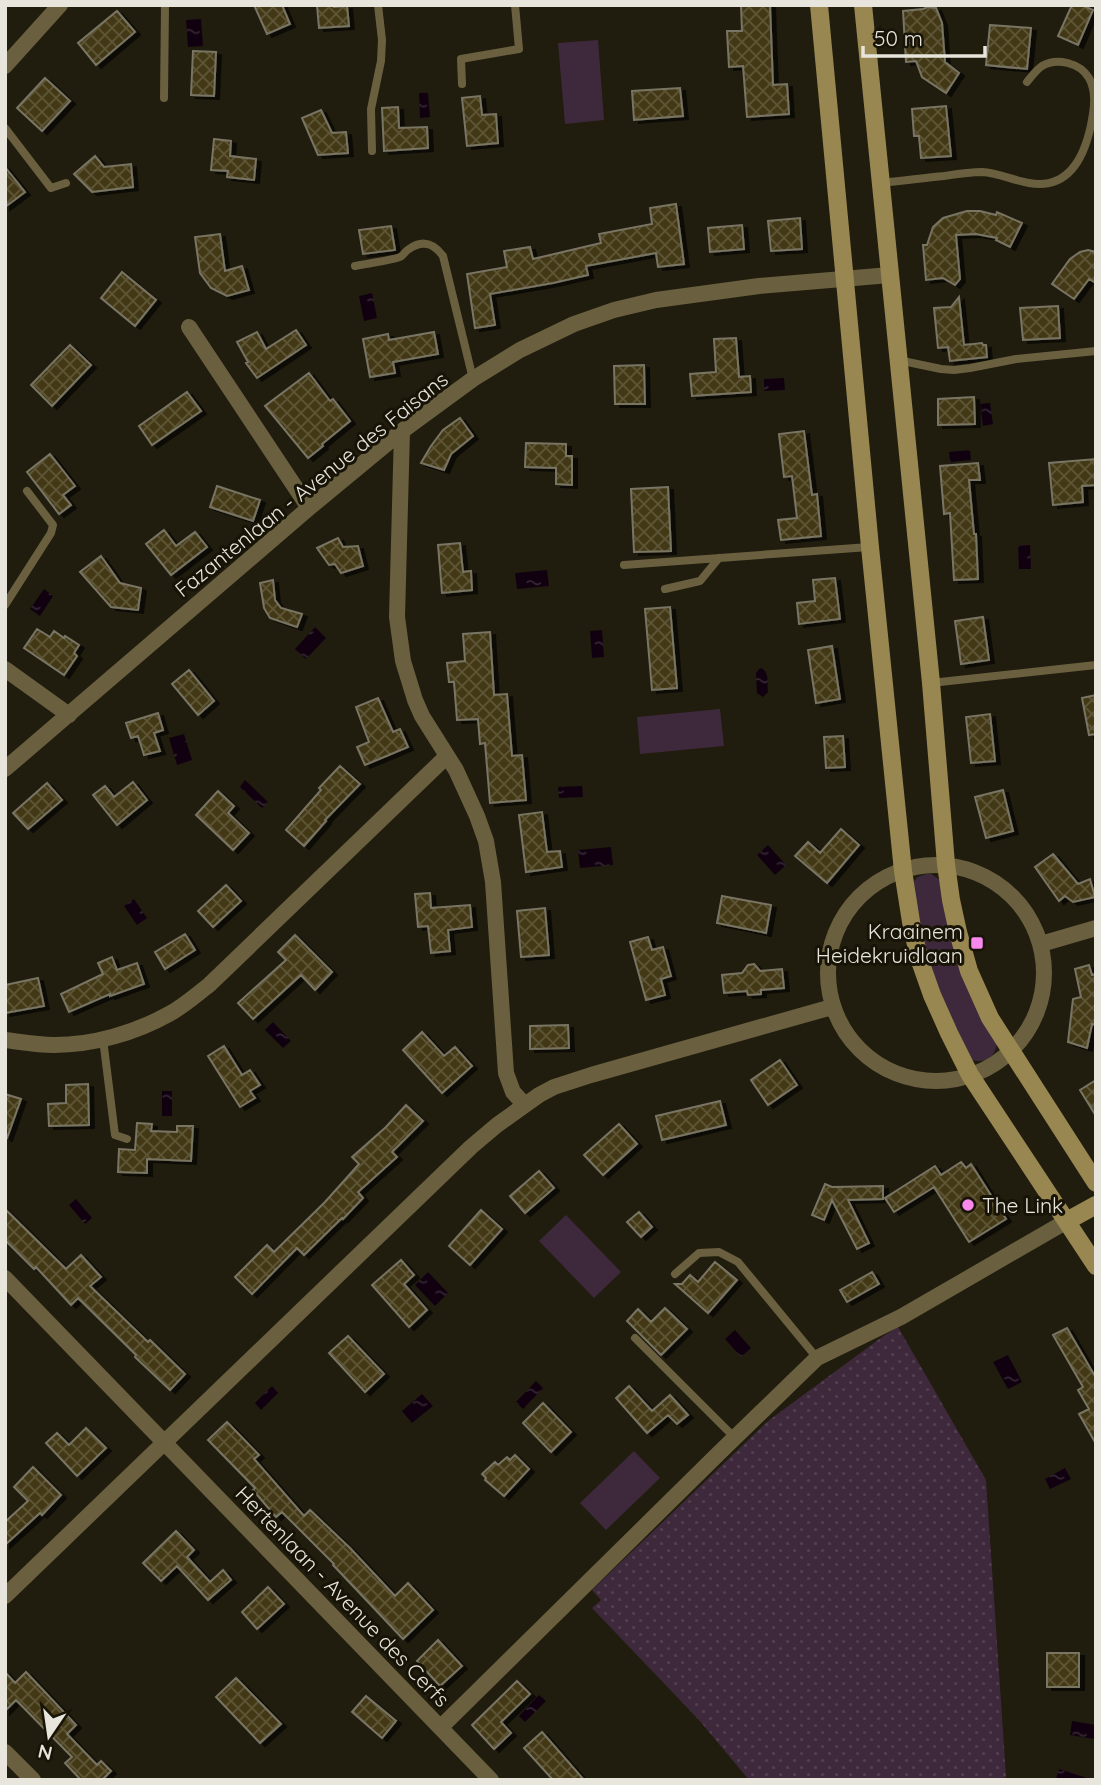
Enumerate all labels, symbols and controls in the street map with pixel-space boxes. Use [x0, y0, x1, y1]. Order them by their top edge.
scale bar [863, 14, 986, 58]
text: 50 m [874, 25, 923, 51]
street label: Fazantenlaan - Avenue des Faisans [169, 366, 453, 602]
place label: Kraainem Heidekruidlaan [816, 918, 963, 968]
marker: Kraainem Heidekruidlaan [969, 935, 985, 951]
place label: The Link [982, 1192, 1063, 1218]
marker: The Link [960, 1197, 976, 1213]
street label: Hertenlaan - Avenue des Cerfs [230, 1480, 456, 1712]
north arrow [14, 1701, 84, 1771]
text: N [36, 1739, 55, 1766]

